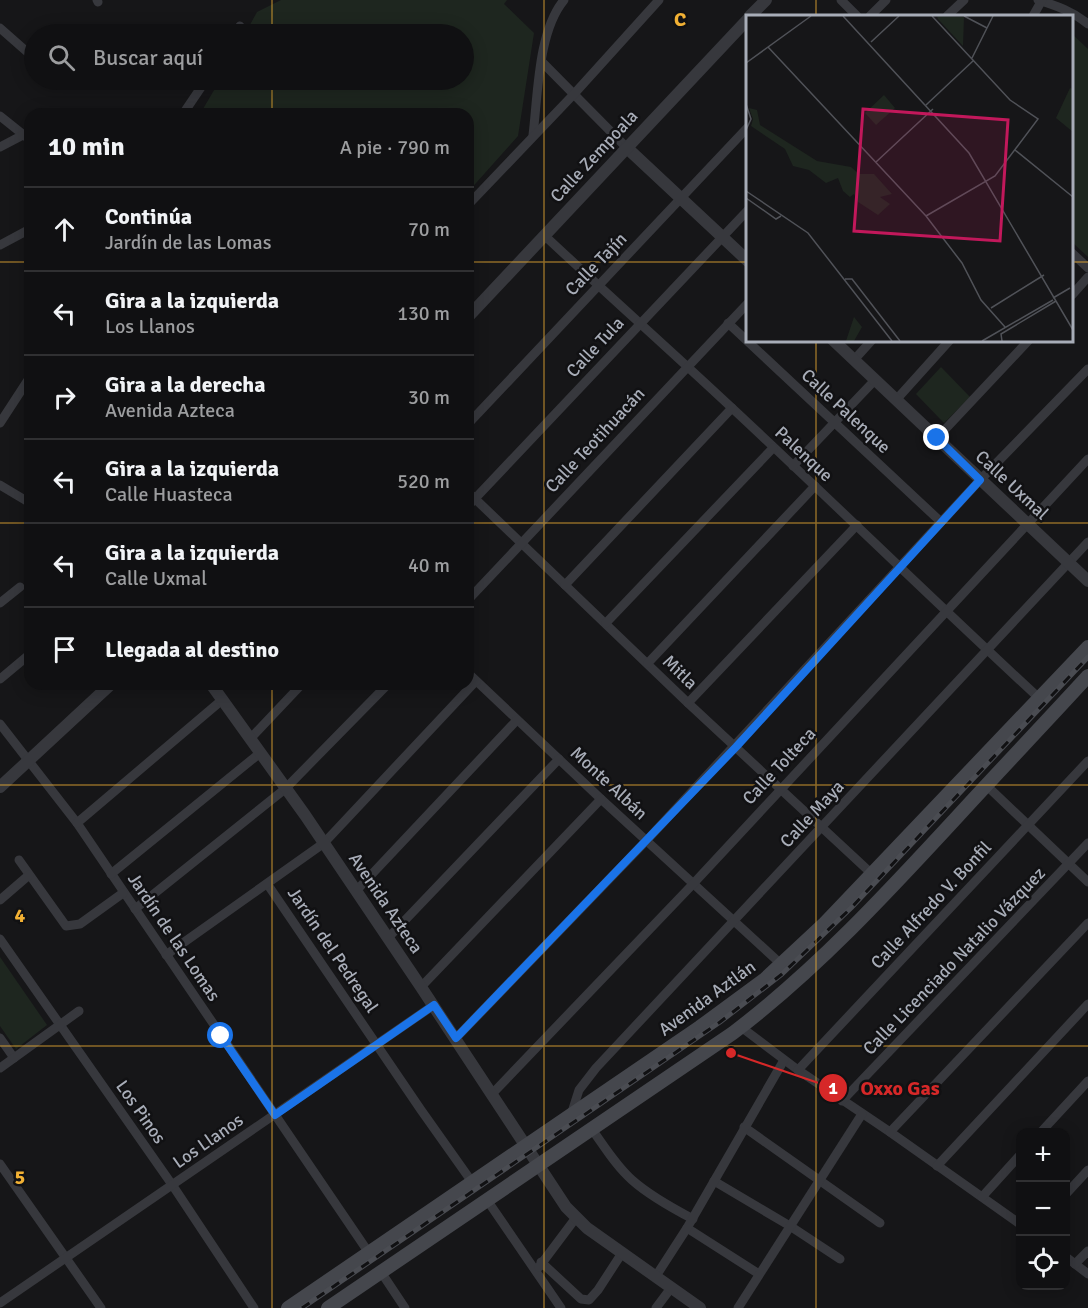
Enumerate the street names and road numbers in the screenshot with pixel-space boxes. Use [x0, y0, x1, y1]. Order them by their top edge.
street label: Calle Zempoala [546, 105, 642, 207]
street label: Calle Tajín [560, 228, 632, 300]
street label: Calle Tula [561, 312, 629, 382]
street label: Calle Palenque [797, 364, 895, 458]
street label: Calle Teotihuacán [541, 383, 649, 497]
street label: Palenque [771, 422, 837, 486]
street label: Calle Uxmal [971, 446, 1053, 524]
street label: Mitla [658, 650, 702, 694]
street label: Calle Tolteca [738, 723, 820, 809]
street label: Monte Albán [566, 742, 652, 824]
street label: Calle Maya [775, 776, 849, 852]
street label: Calle Alfredo V. Bonfil [866, 837, 996, 973]
street label: Avenida Azteca [344, 848, 428, 958]
street label: Calle Licenciado Natalio Vázquez [858, 862, 1050, 1060]
street label: Jardín de las Lomas [123, 869, 225, 1005]
street label: Jardín del Pedregal [283, 883, 383, 1017]
street label: Avenida Aztlán [654, 955, 760, 1041]
street label: Los Pinos [111, 1076, 171, 1148]
street label: Los Llanos [169, 1109, 248, 1173]

